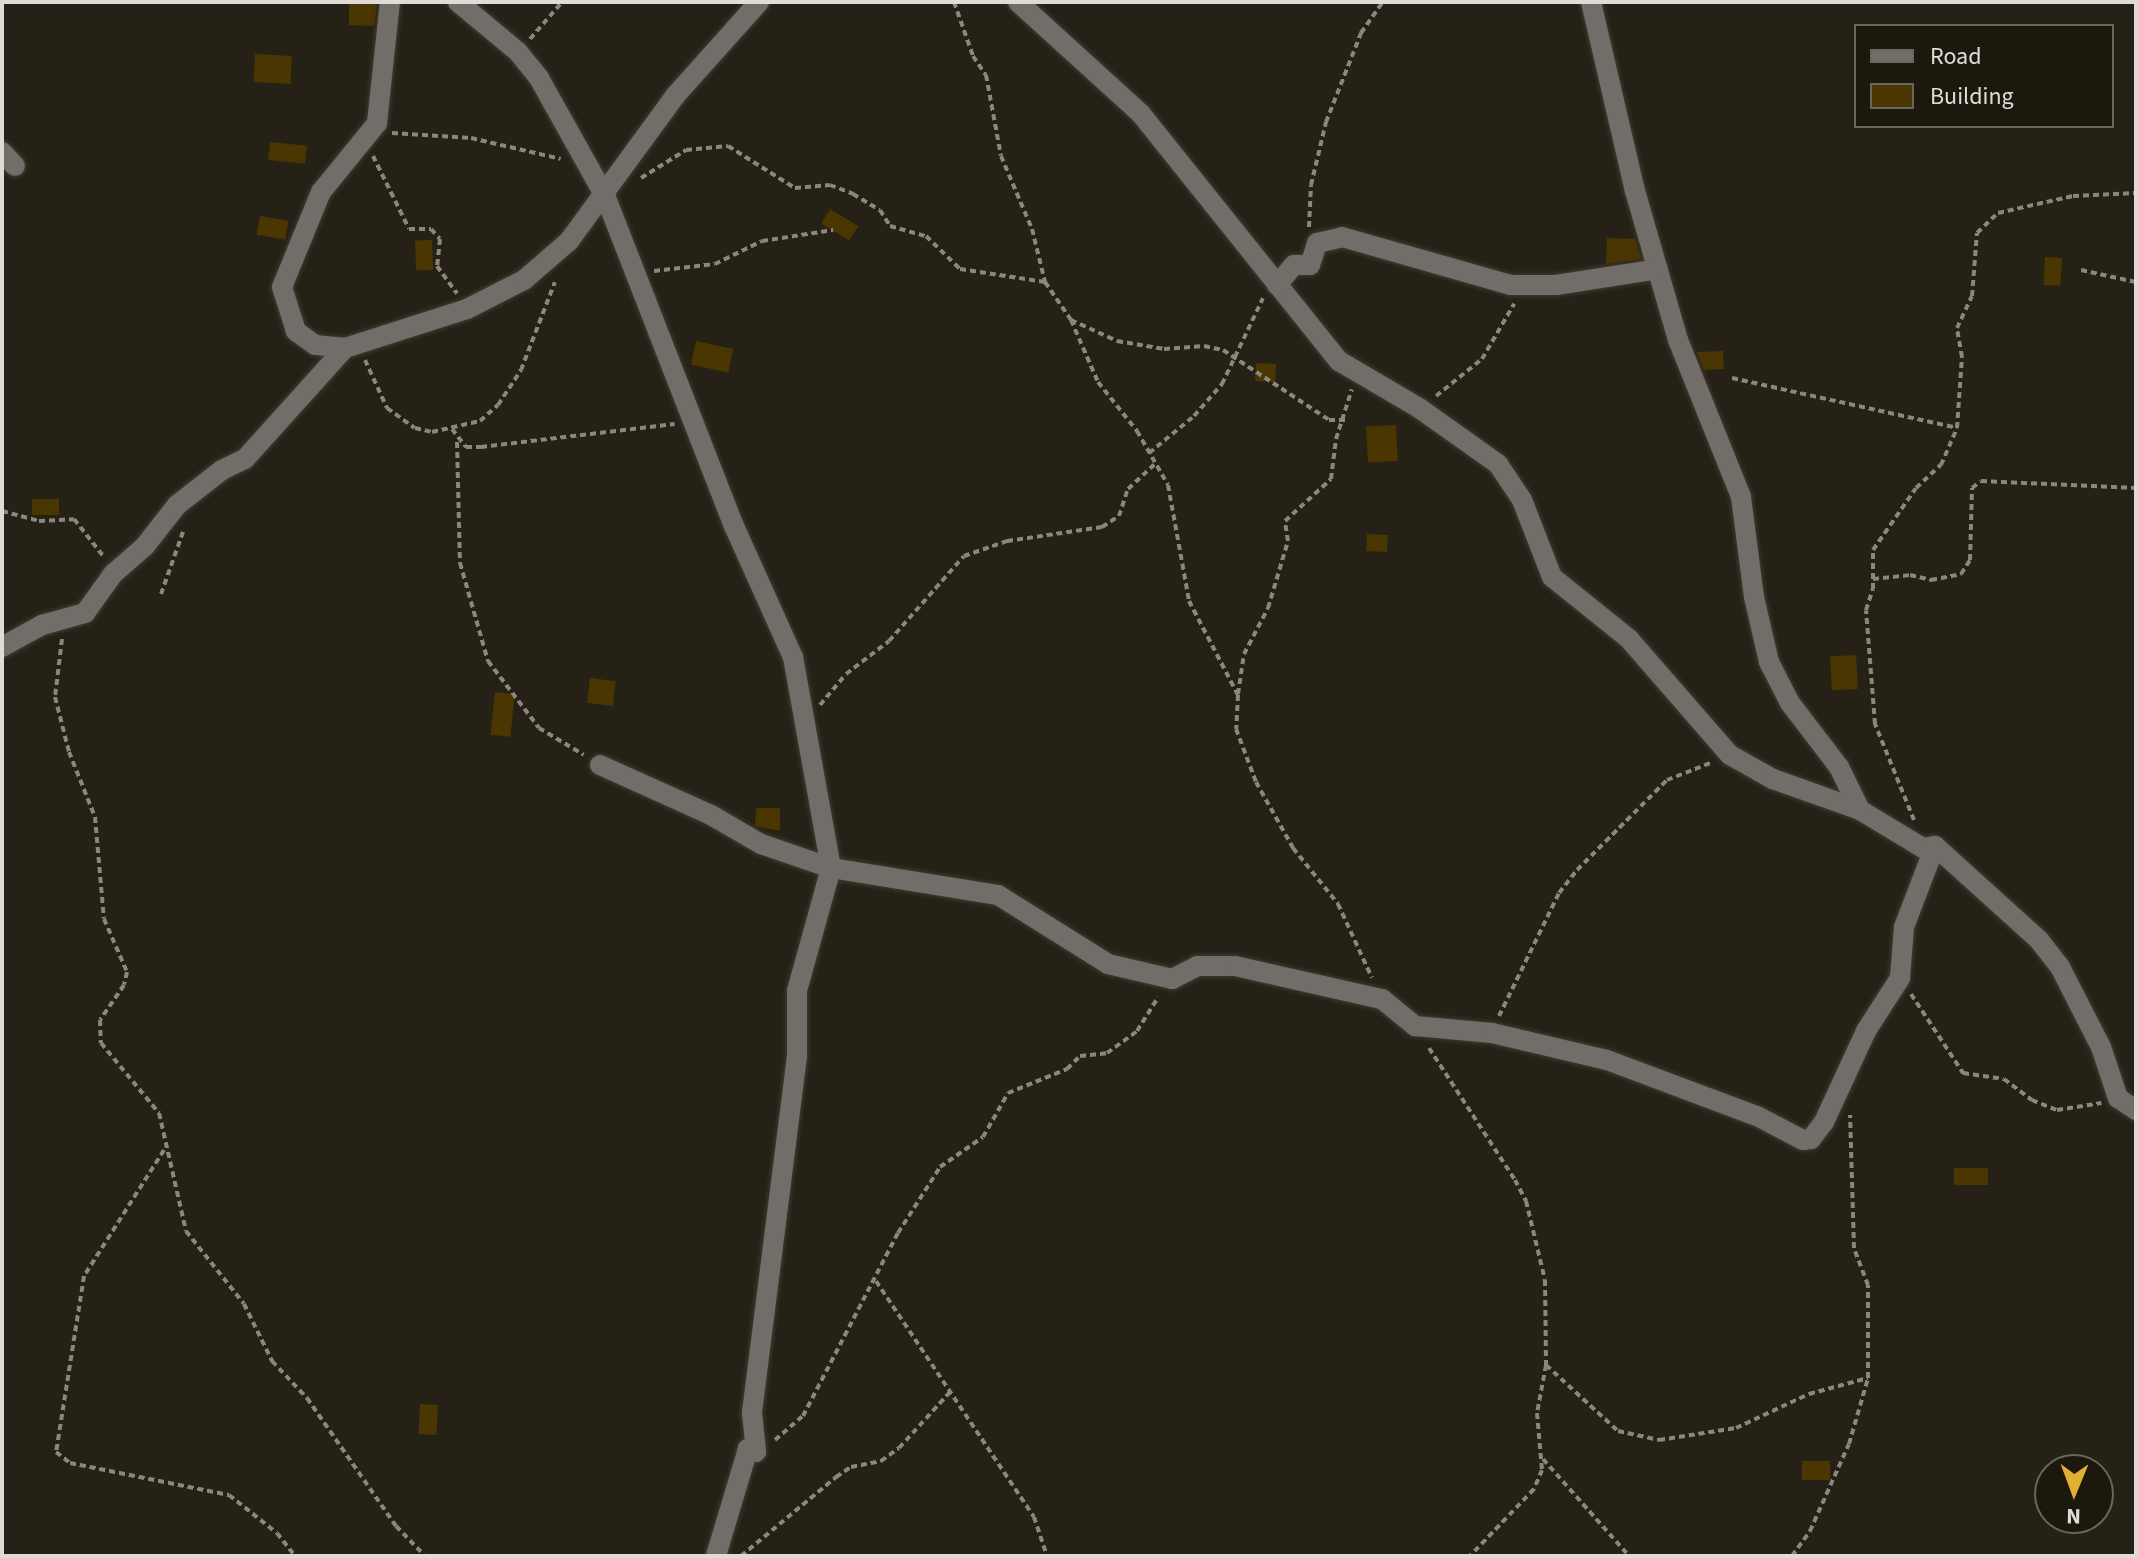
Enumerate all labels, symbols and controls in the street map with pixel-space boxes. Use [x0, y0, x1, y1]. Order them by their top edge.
legend [1854, 24, 2114, 128]
text: Road [1930, 39, 1982, 74]
text: Building [1930, 79, 2014, 114]
north arrow [2034, 1454, 2114, 1534]
text: N [2066, 1500, 2081, 1532]

